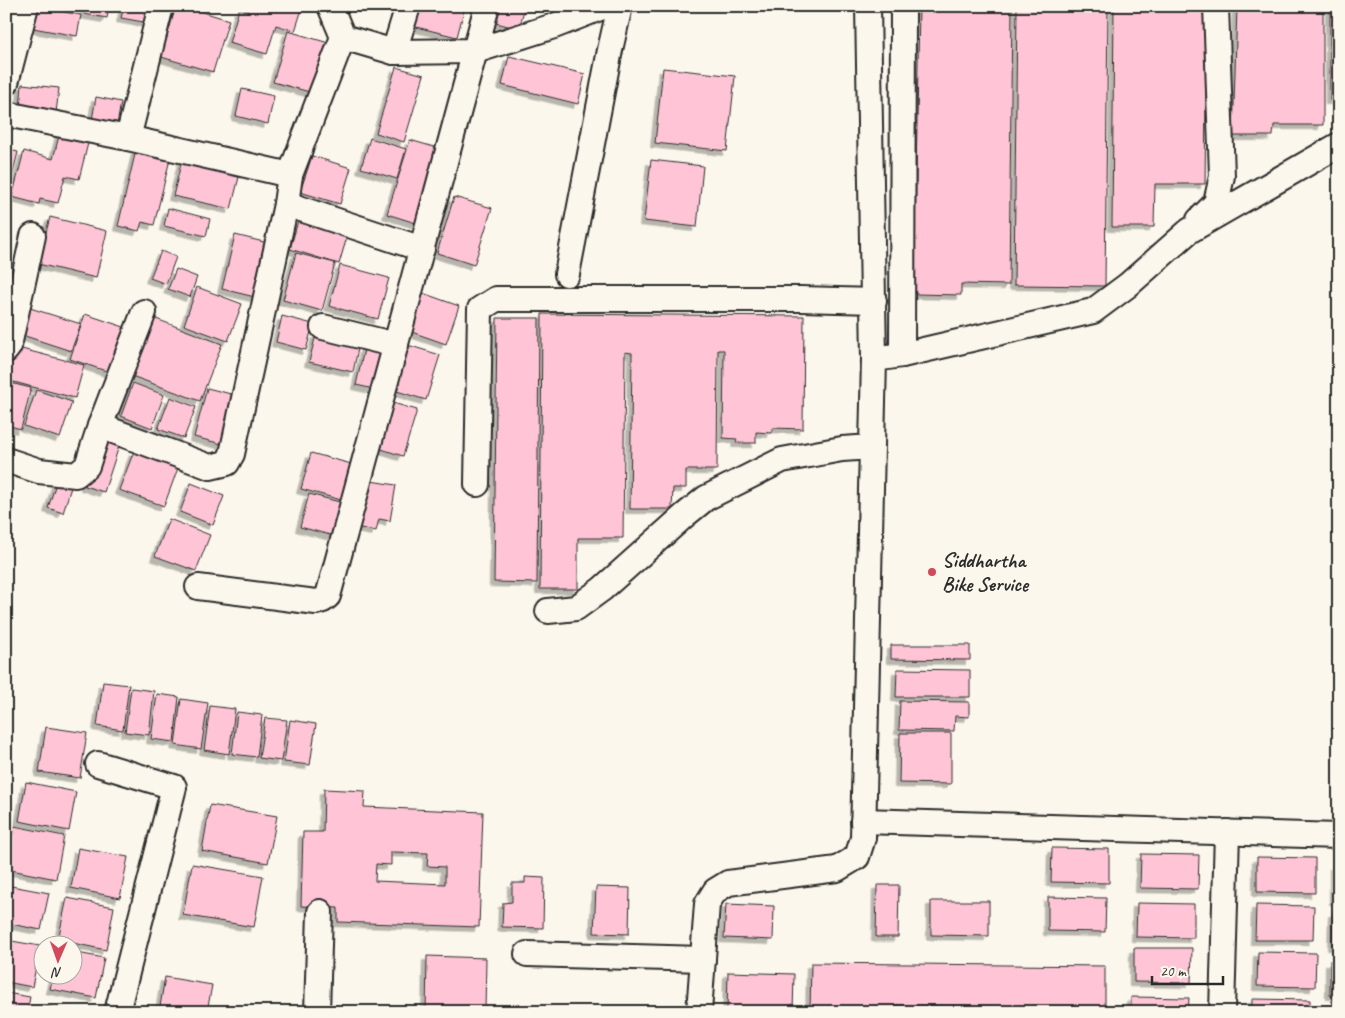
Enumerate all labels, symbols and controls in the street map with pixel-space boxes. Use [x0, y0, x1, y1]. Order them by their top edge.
place label: Siddhartha Bike Service [942, 547, 1030, 597]
marker: Siddhartha Bike Service [926, 566, 938, 578]
north arrow [32, 936, 82, 986]
scale bar [1152, 953, 1224, 985]
text: 20 m [1160, 962, 1187, 981]
text: N [51, 964, 62, 981]

